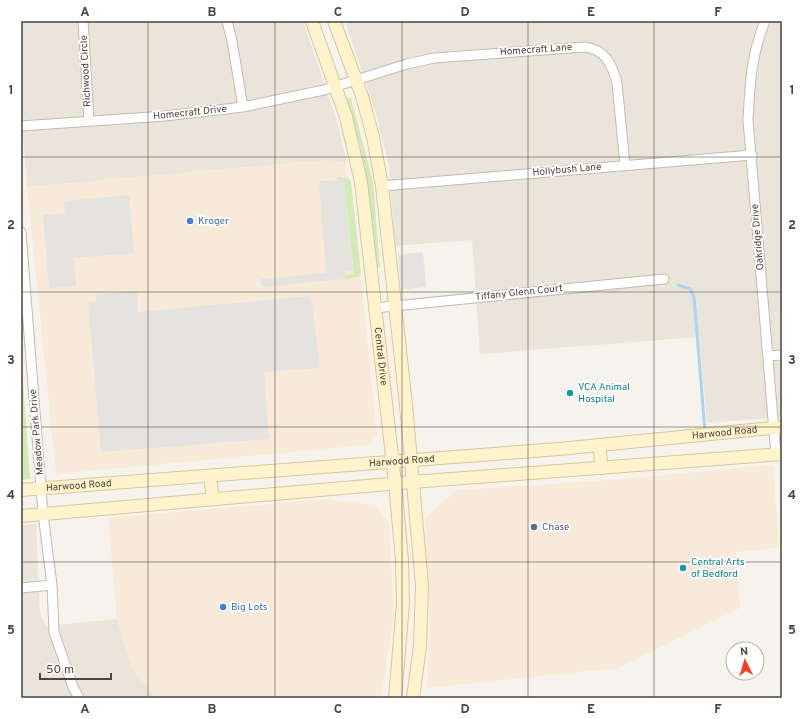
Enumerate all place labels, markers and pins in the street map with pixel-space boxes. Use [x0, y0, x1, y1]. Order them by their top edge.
place label: Kroger [198, 215, 229, 228]
marker: Kroger [185, 216, 195, 226]
place label: VCA Animal Hospital [578, 381, 630, 406]
marker: VCA Animal Hospital [565, 388, 575, 398]
place label: Chase [542, 521, 569, 534]
marker: Chase [529, 522, 539, 532]
place label: Central Arts of Bedford [691, 556, 745, 581]
marker: Central Arts of Bedford [678, 563, 688, 573]
place label: Big Lots [231, 601, 268, 614]
marker: Big Lots [218, 602, 228, 612]

